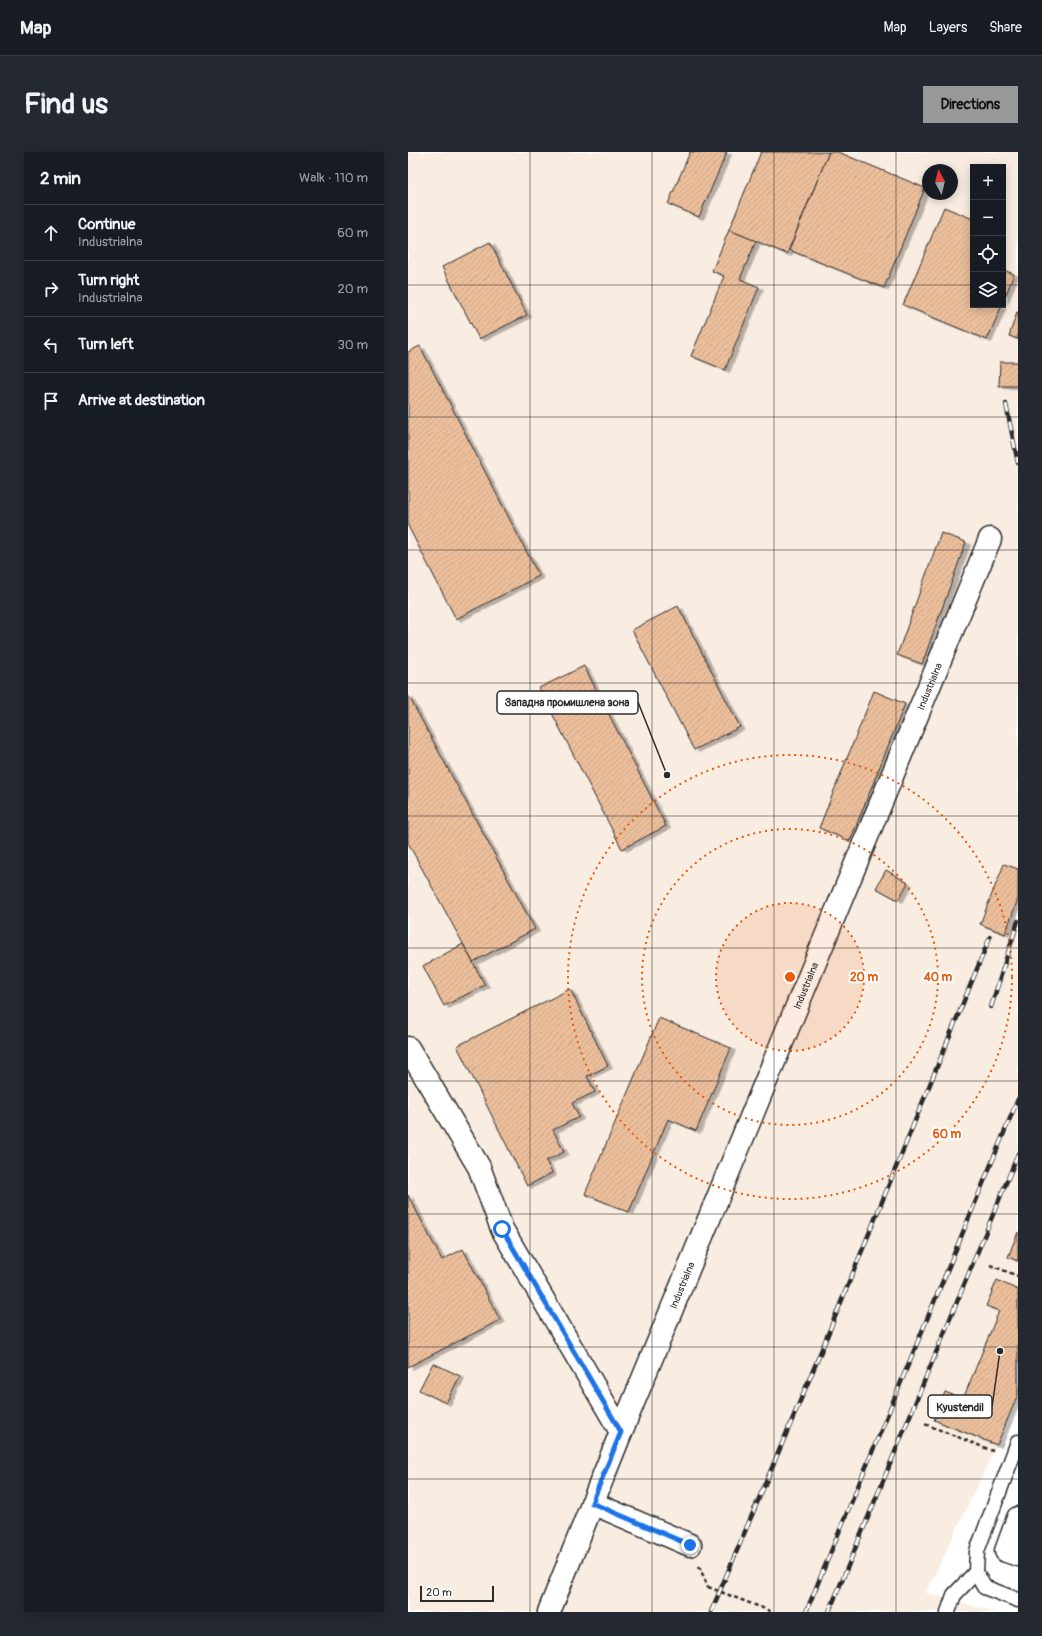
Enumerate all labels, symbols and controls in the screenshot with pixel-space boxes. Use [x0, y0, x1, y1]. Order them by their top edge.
text: Map [20, 16, 51, 40]
text: Map [884, 19, 907, 36]
text: Layers [929, 19, 967, 36]
text: Share [989, 19, 1022, 36]
button: Directions [923, 86, 1018, 123]
text: Find us [24, 87, 108, 122]
north arrow [922, 164, 958, 200]
map controls [970, 164, 1006, 308]
button: + [970, 164, 1006, 200]
text: 2 min [40, 168, 81, 189]
text: Walk · 110 m [299, 170, 368, 186]
button: − [970, 200, 1006, 236]
text: Continue [78, 215, 136, 234]
icon: ahead [40, 222, 62, 244]
text: 60 m [337, 225, 368, 241]
text: Industrialna [78, 234, 142, 250]
button: locate [970, 236, 1006, 272]
text: Turn right [78, 271, 139, 290]
button: layers [970, 272, 1006, 308]
icon: right [40, 278, 62, 300]
text: 20 m [337, 281, 368, 297]
text: Industrialna [78, 290, 142, 306]
icon: left [40, 334, 62, 356]
text: Turn left [78, 335, 134, 354]
text: 30 m [338, 337, 368, 353]
icon: arrive [40, 390, 62, 412]
text: Arrive at destination [78, 391, 205, 410]
street label: Industrialna [915, 661, 945, 712]
callout: Западна промишлена зона [497, 691, 638, 714]
text: Западна промишлена зона [505, 696, 629, 709]
street label: Industrialna [791, 960, 822, 1011]
centre of rings [783, 970, 797, 984]
text: 20 m [850, 970, 878, 985]
text: 40 m [923, 970, 953, 985]
text: 60 m [933, 1127, 962, 1142]
route start [493, 1220, 511, 1238]
street label: Industrialna [668, 1260, 698, 1311]
callout: Kyustendil [928, 1395, 992, 1418]
text: Kyustendil [936, 1401, 984, 1414]
route end [681, 1536, 699, 1554]
scale bar [420, 1584, 494, 1603]
text: 20 m [426, 1586, 452, 1599]

